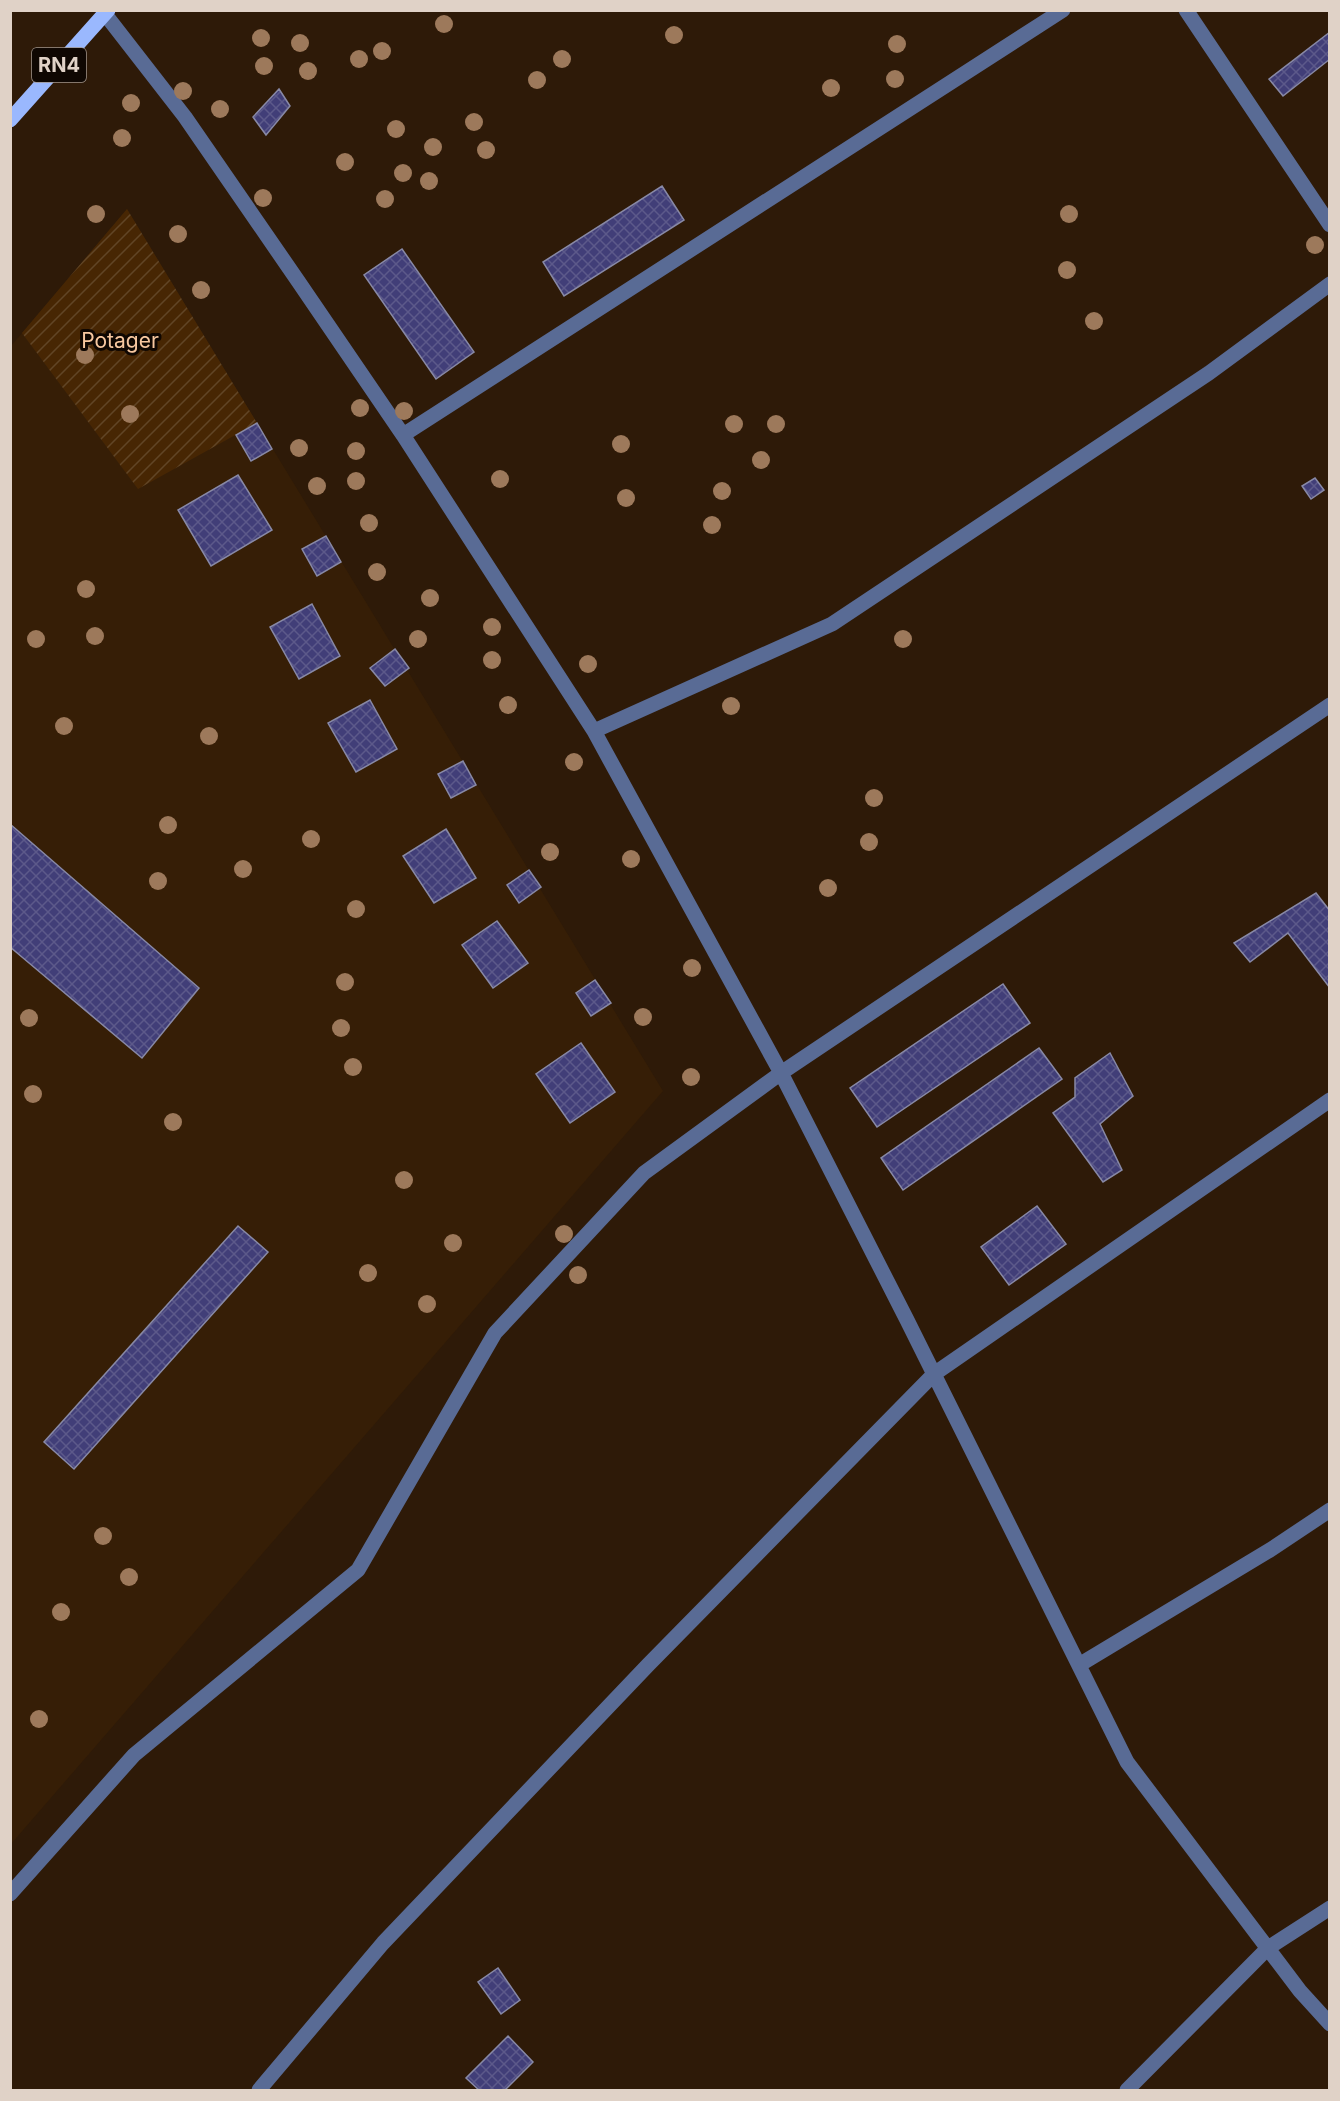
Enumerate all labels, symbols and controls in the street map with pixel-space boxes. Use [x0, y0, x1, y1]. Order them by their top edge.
road number: RN4 [32, 48, 86, 82]
park label: Potager [81, 328, 159, 353]

